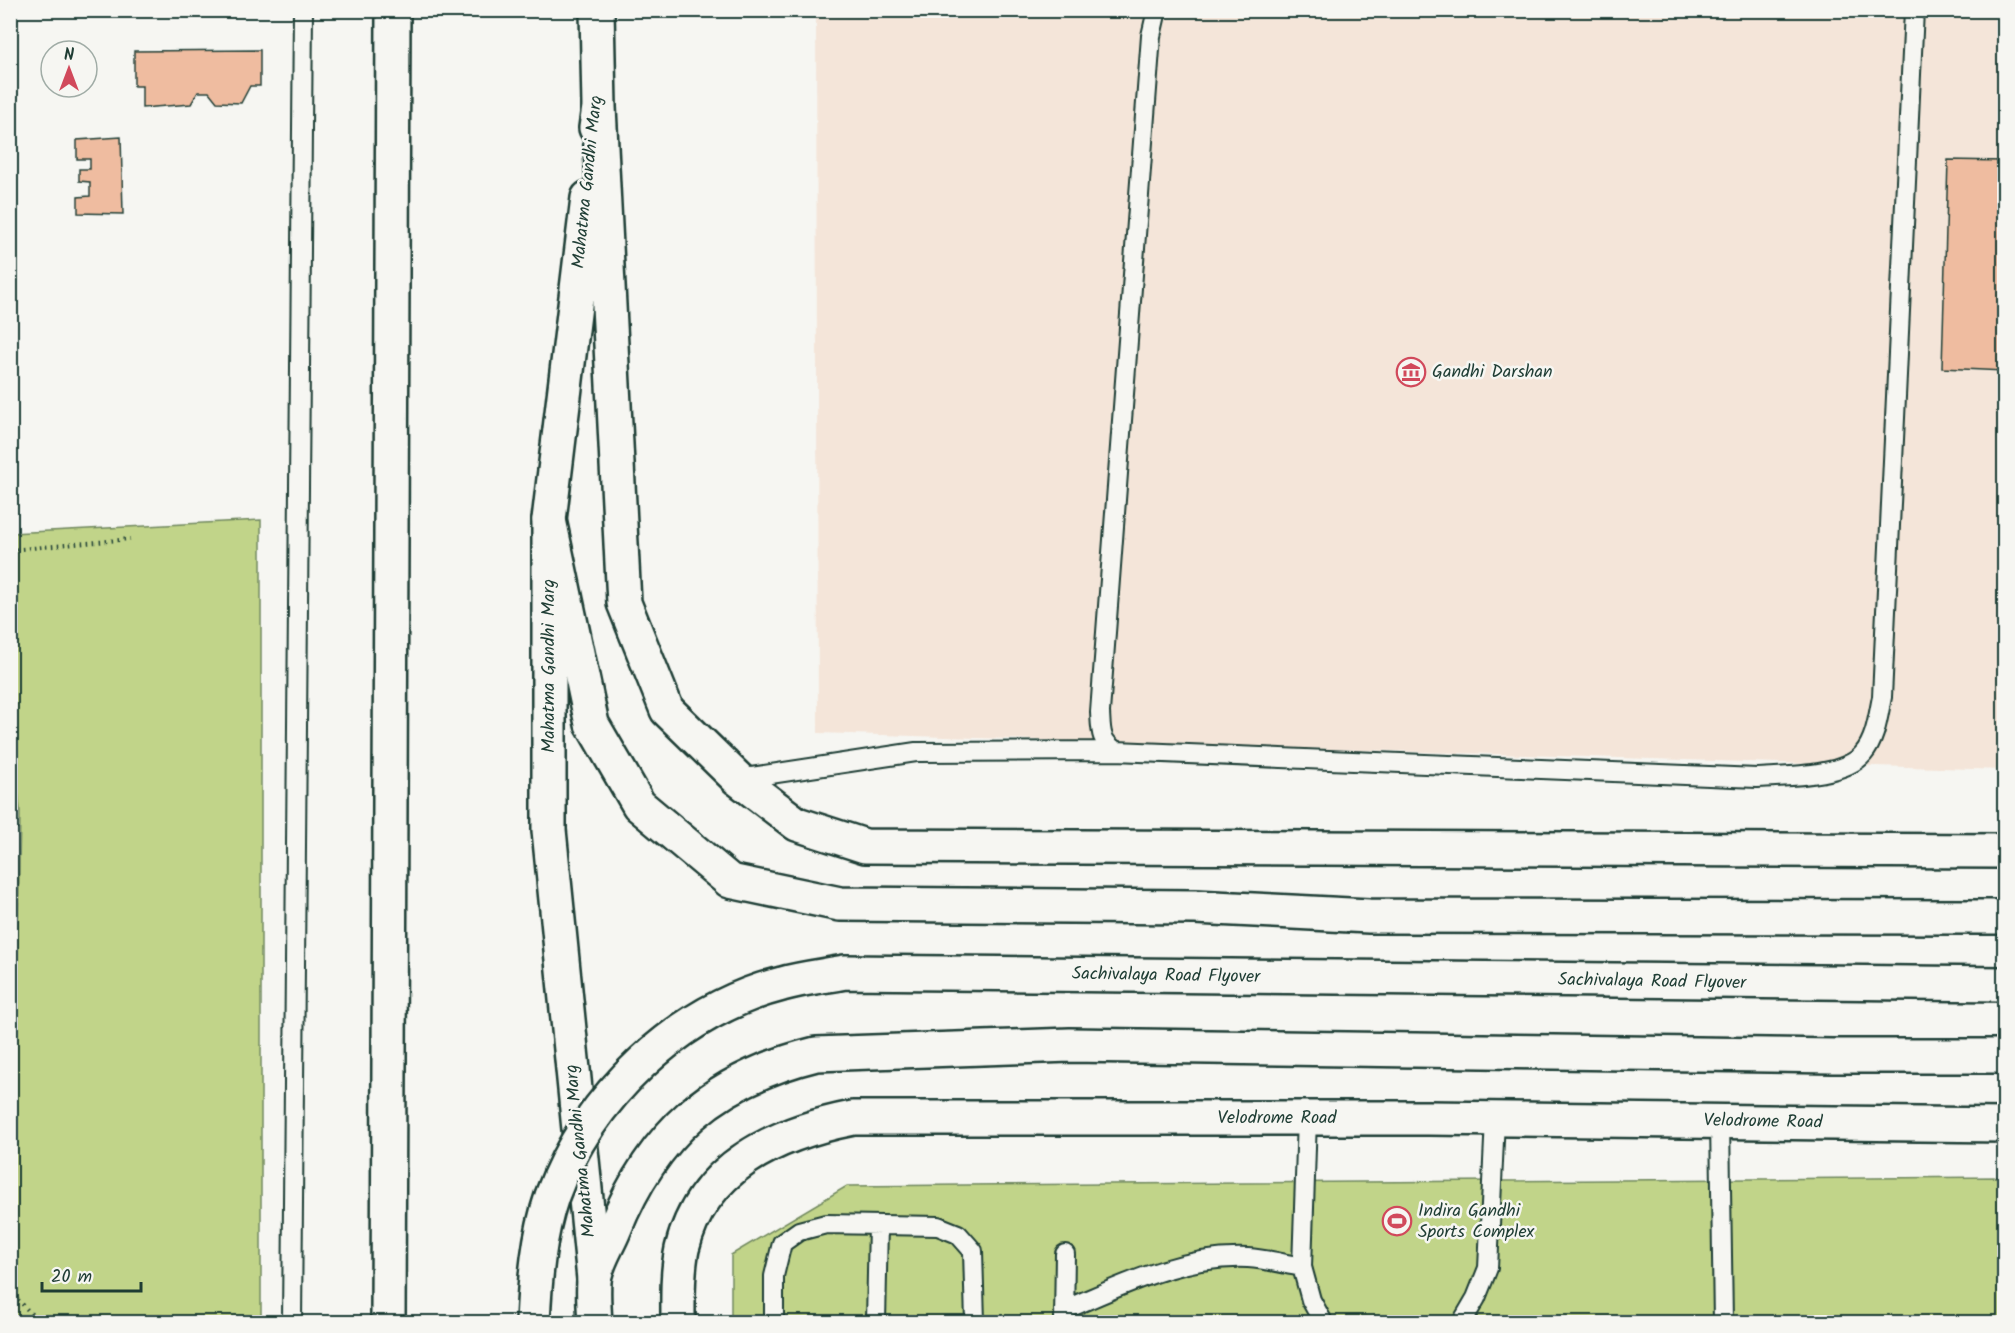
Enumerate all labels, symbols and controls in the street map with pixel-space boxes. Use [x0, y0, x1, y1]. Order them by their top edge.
north arrow [39, 39, 99, 99]
text: N [64, 43, 74, 68]
street label: Mahatma Gandhi Marg [564, 94, 612, 270]
museum icon: Gandhi Darshan [1395, 356, 1427, 388]
place label: Gandhi Darshan [1432, 358, 1553, 387]
street label: Mahatma Gandhi Marg [535, 579, 564, 753]
street label: Sachivalaya Road Flyover [1072, 960, 1261, 992]
street label: Sachivalaya Road Flyover [1558, 966, 1747, 998]
street label: Mahatma Gandhi Marg [557, 1063, 605, 1239]
street label: Velodrome Road [1217, 1104, 1338, 1133]
street label: Velodrome Road [1703, 1106, 1824, 1138]
place label: Indira Gandhi Sports Complex [1418, 1197, 1535, 1247]
sports icon: Indira Gandhi Sports Complex [1381, 1205, 1413, 1237]
scale bar [42, 1255, 141, 1293]
text: 20 m [51, 1263, 92, 1292]

